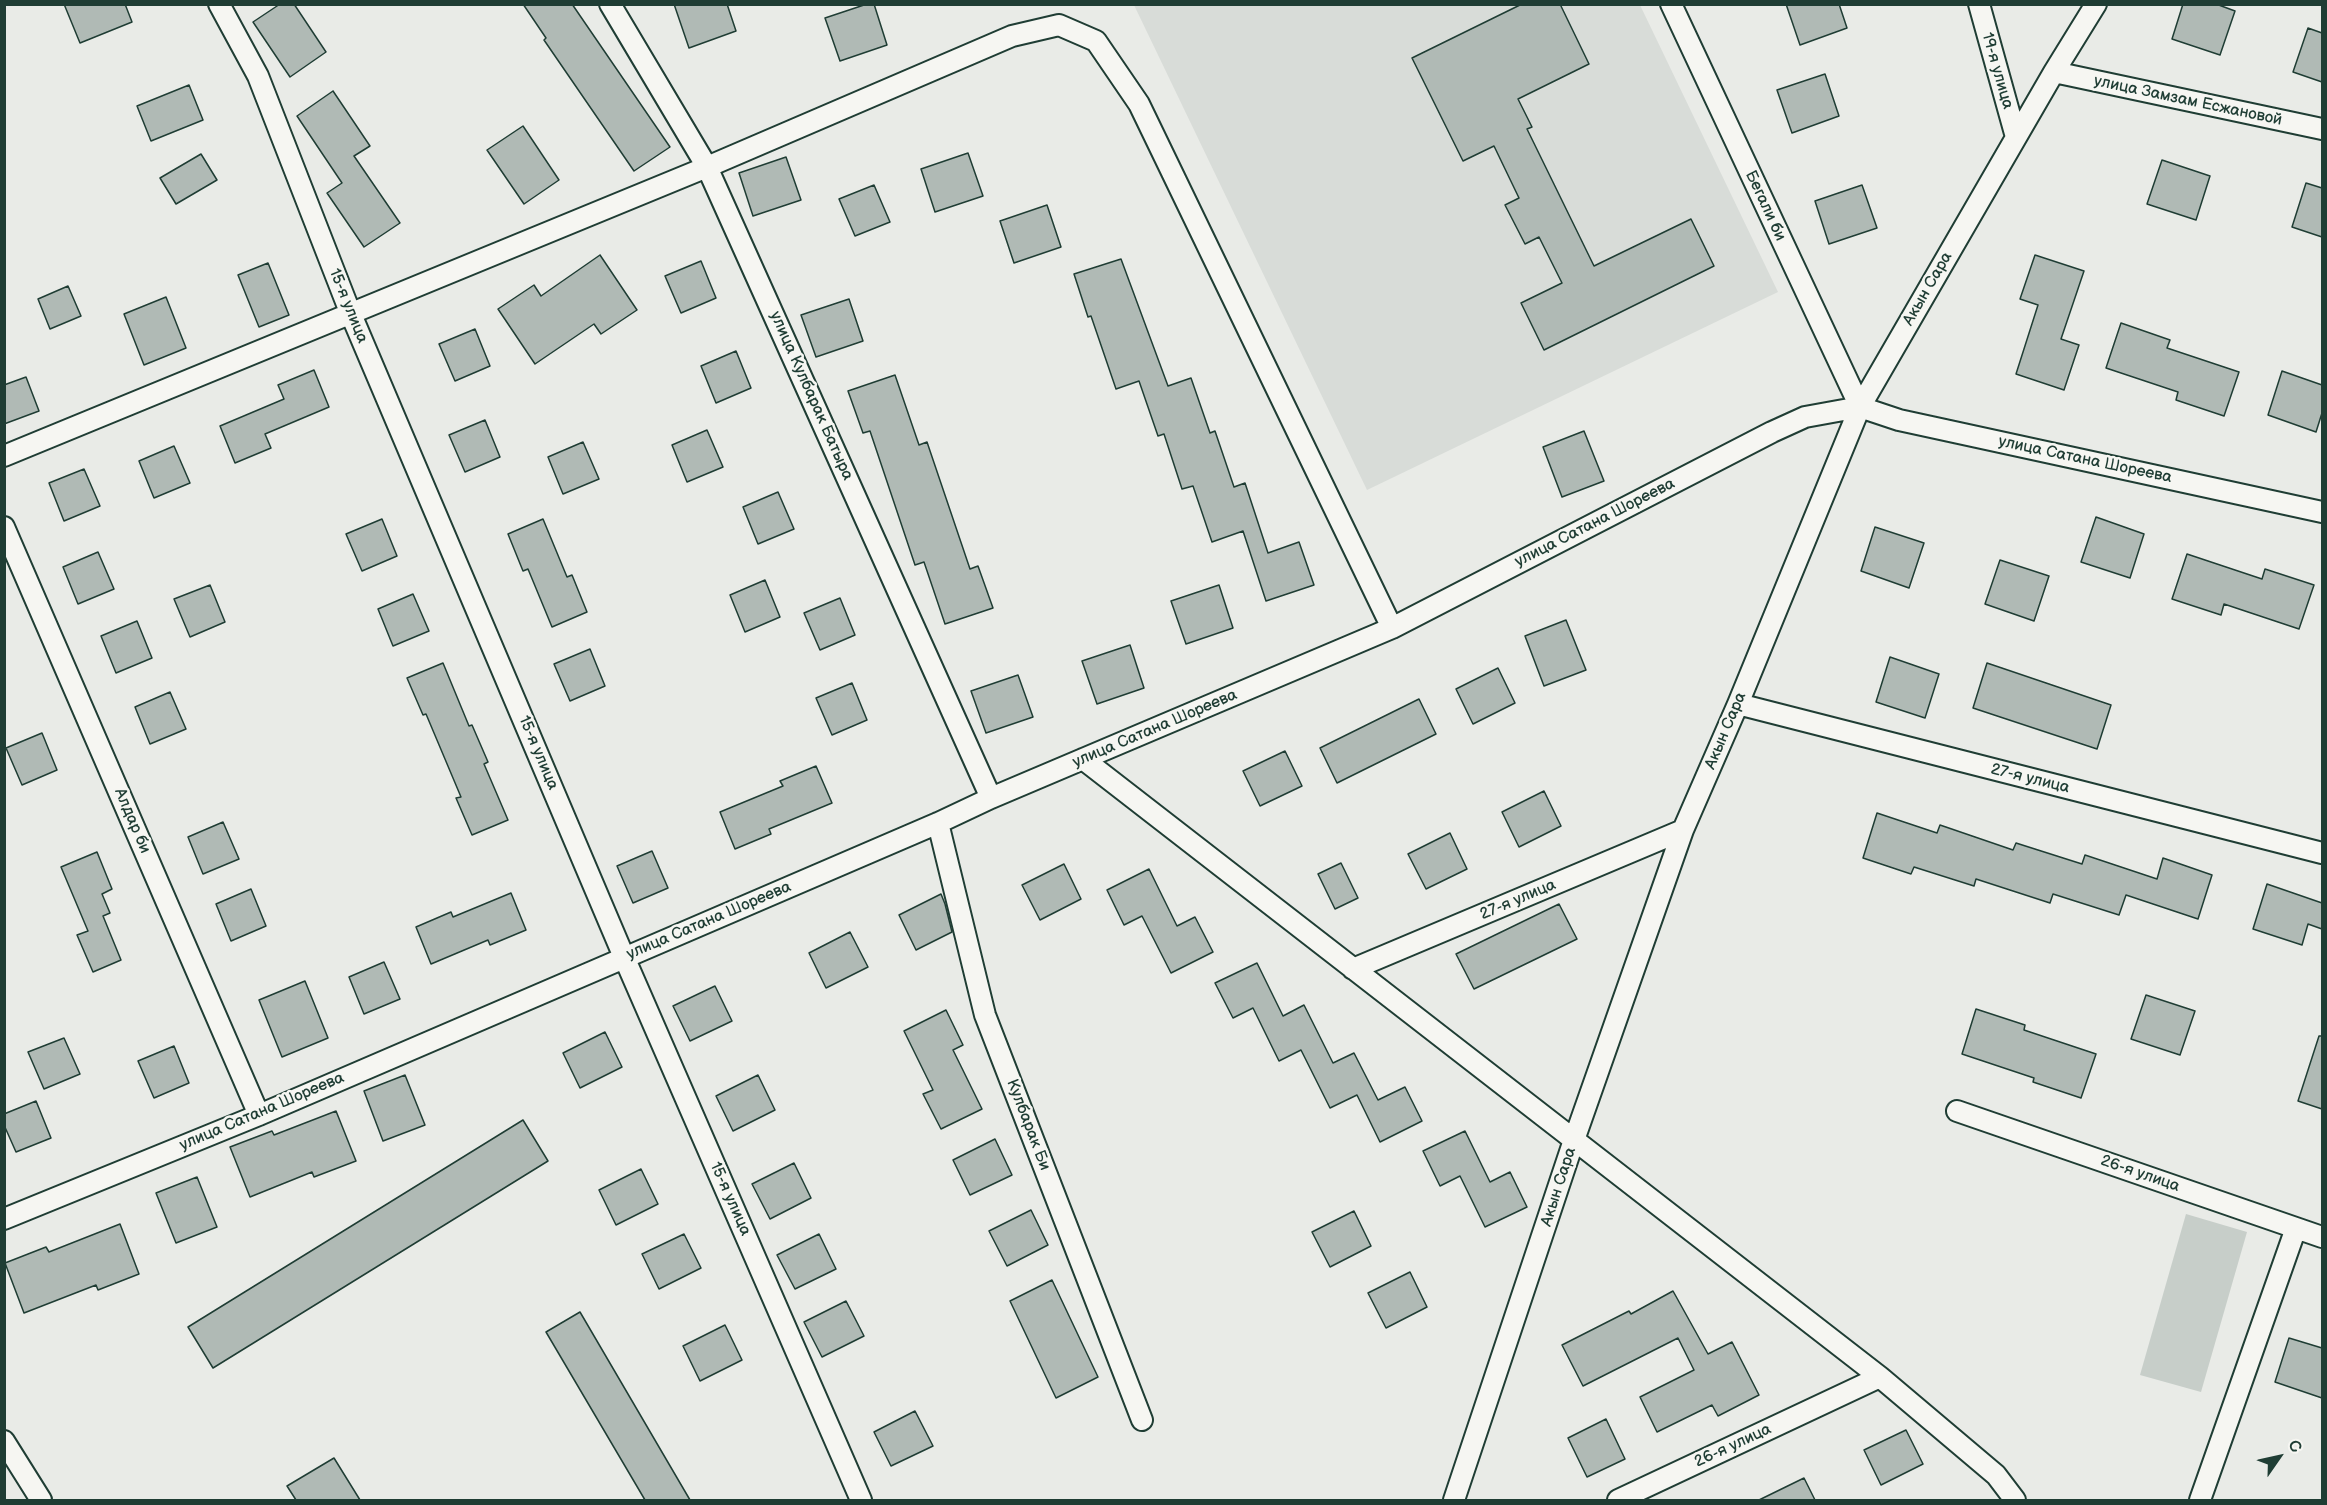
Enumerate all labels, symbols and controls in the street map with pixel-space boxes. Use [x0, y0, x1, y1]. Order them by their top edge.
street label: 19-я улица [1977, 30, 2017, 112]
street label: улица Замзам Есжановой [2092, 72, 2284, 130]
street label: Бегали би [1740, 168, 1790, 244]
street label: Акын Сара [1899, 249, 1957, 329]
street label: 15-я улица [324, 266, 372, 346]
street label: улица Кулбарак Батыра [765, 309, 857, 483]
street label: улица Сатана Шореева [1997, 432, 2173, 488]
street label: улица Сатана Шореева [1512, 474, 1678, 572]
street label: улица Сатана Шореева [1070, 686, 1240, 772]
street label: Акын Сара [1701, 690, 1751, 772]
street label: 15-я улица [514, 713, 562, 793]
street label: 27-я улица [1989, 760, 2071, 798]
street label: Алдар би [110, 785, 154, 857]
street label: 27-я улица [1477, 875, 1559, 925]
street label: улица Сатана Шореева [624, 878, 794, 964]
street label: улица Сатана Шореева [177, 1069, 347, 1155]
street label: Кулбарак Би [1002, 1077, 1054, 1173]
street label: Акын Сара [1537, 1145, 1581, 1229]
street label: 26-я улица [2098, 1151, 2182, 1197]
street label: 15-я улица [705, 1159, 755, 1239]
street label: 26-я улица [1692, 1420, 1774, 1472]
north arrow [2249, 1427, 2309, 1487]
text: С [2283, 1437, 2305, 1457]

